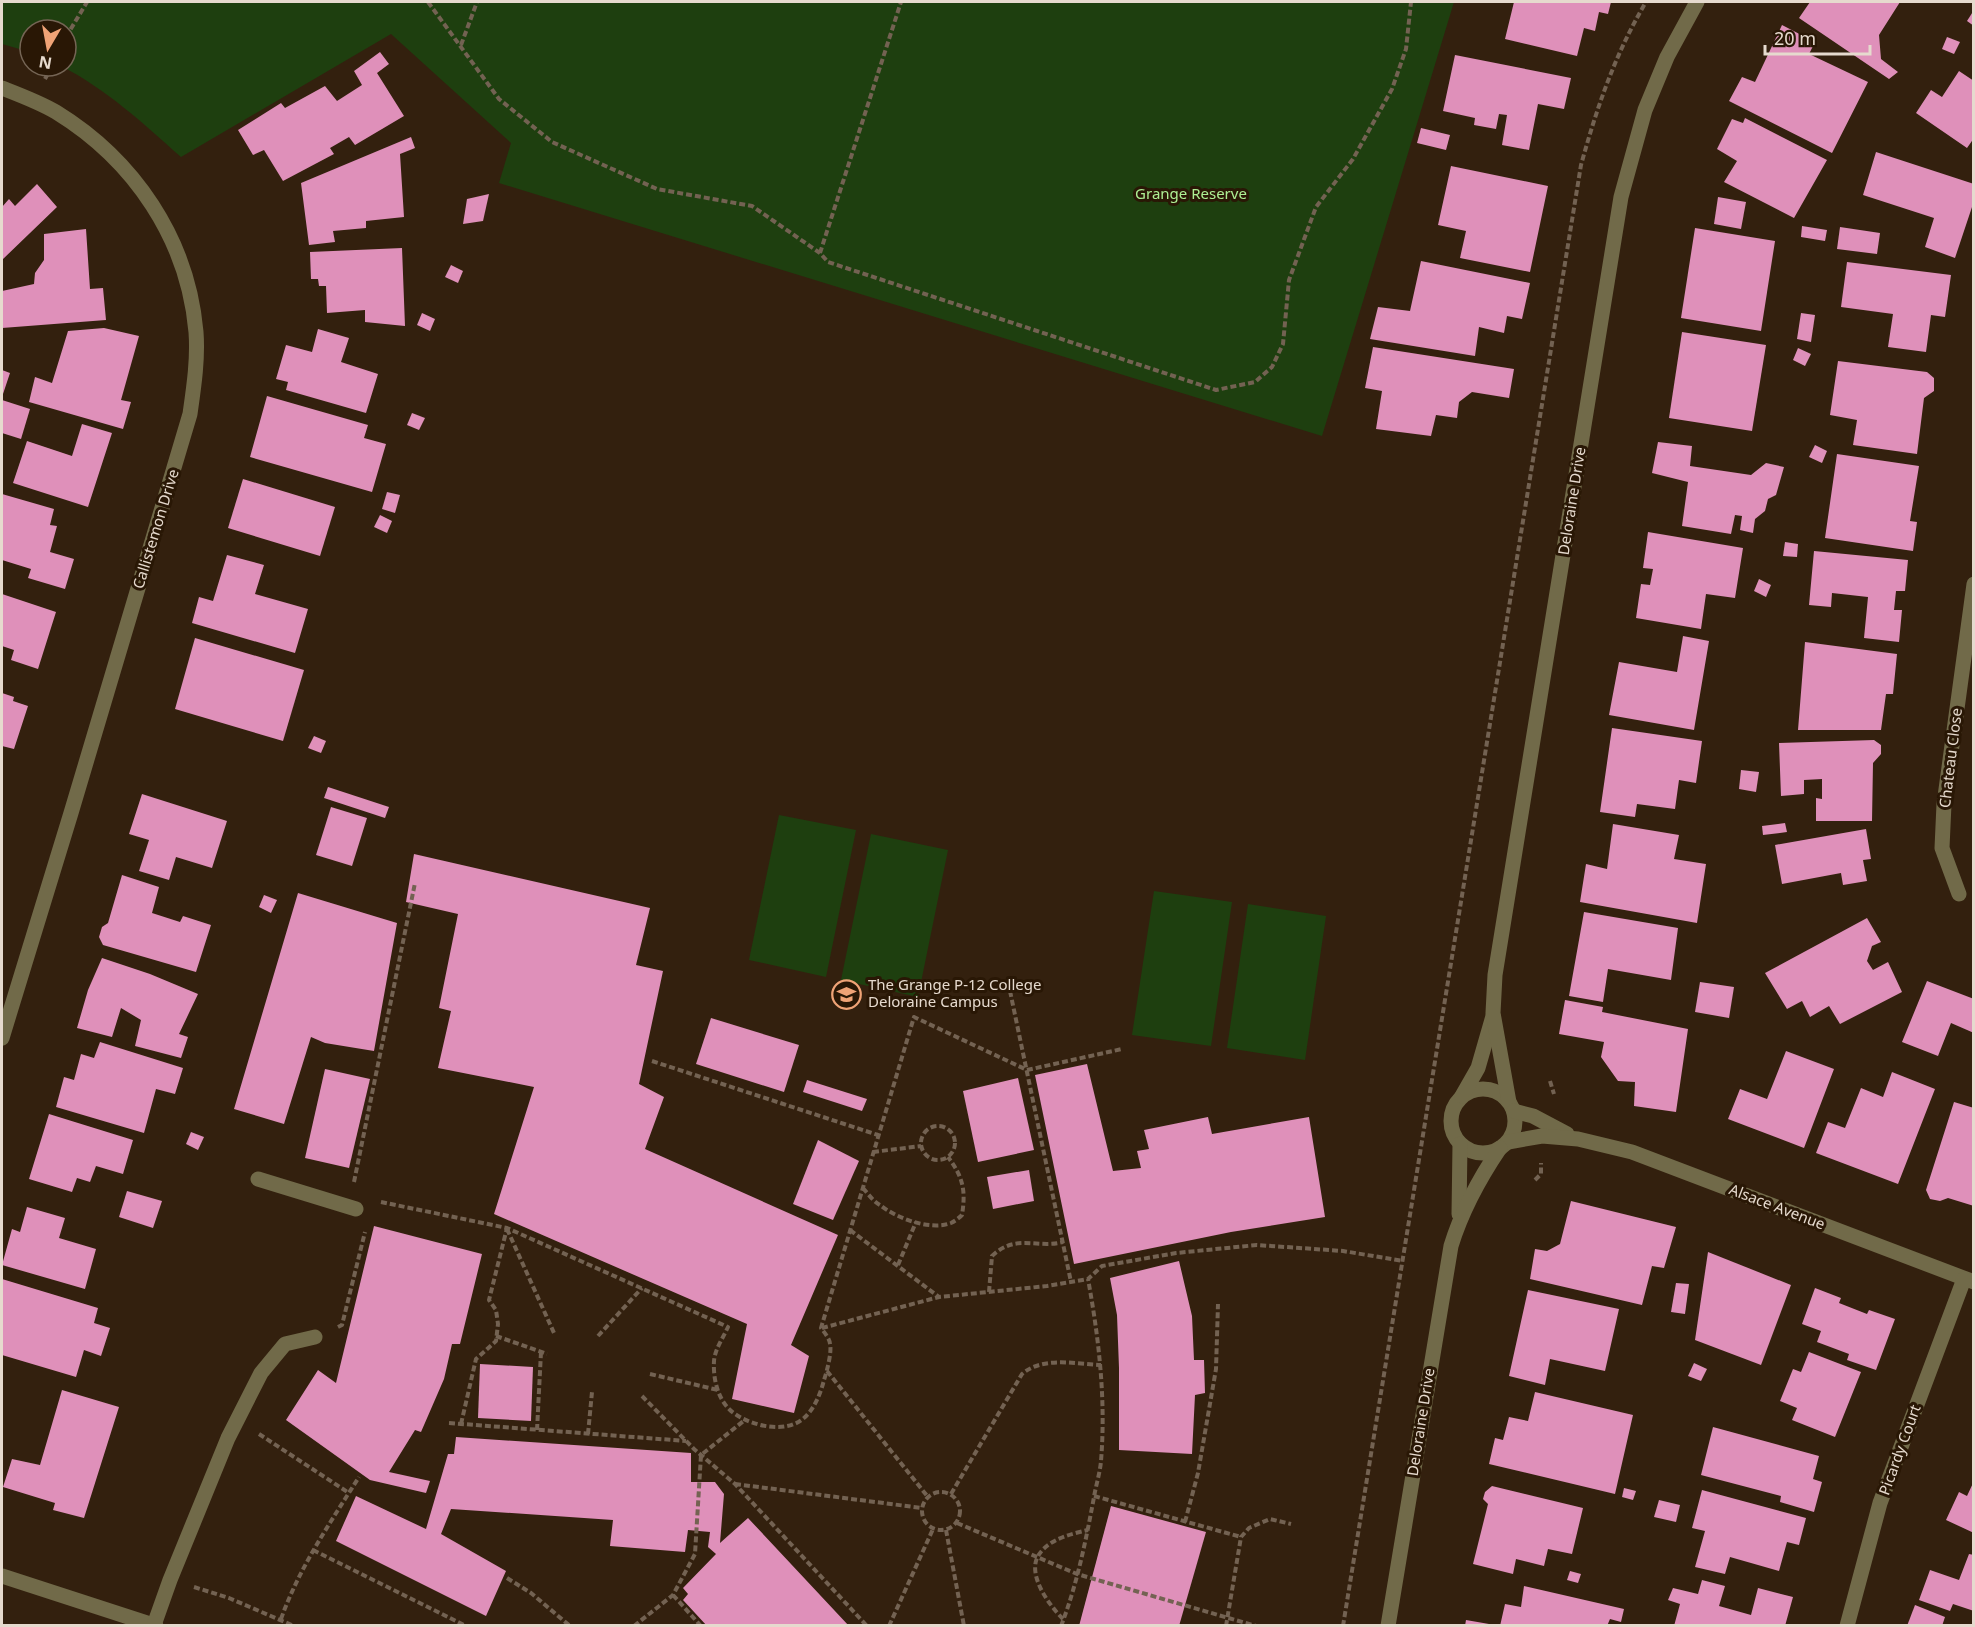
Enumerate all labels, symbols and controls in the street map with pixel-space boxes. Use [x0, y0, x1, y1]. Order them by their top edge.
north arrow [18, 18, 78, 78]
scale bar [1765, 18, 1870, 56]
text: 20 m [1774, 26, 1816, 50]
text: N [37, 51, 54, 75]
park label: Grange Reserve [1135, 183, 1247, 203]
street label: Deloraine Drive [1553, 445, 1589, 556]
street label: Callistemon Drive [127, 467, 183, 591]
street label: Chateau Close [1934, 707, 1966, 809]
place label: The Grange P-12 College Deloraine Campus [868, 974, 1041, 1011]
school or university icon: The Grange P-12 College Deloraine Campus [831, 978, 863, 1010]
street label: Alsace Avenue [1726, 1179, 1828, 1234]
street label: Deloraine Drive [1402, 1366, 1438, 1477]
street label: Picardy Court [1873, 1401, 1925, 1498]

